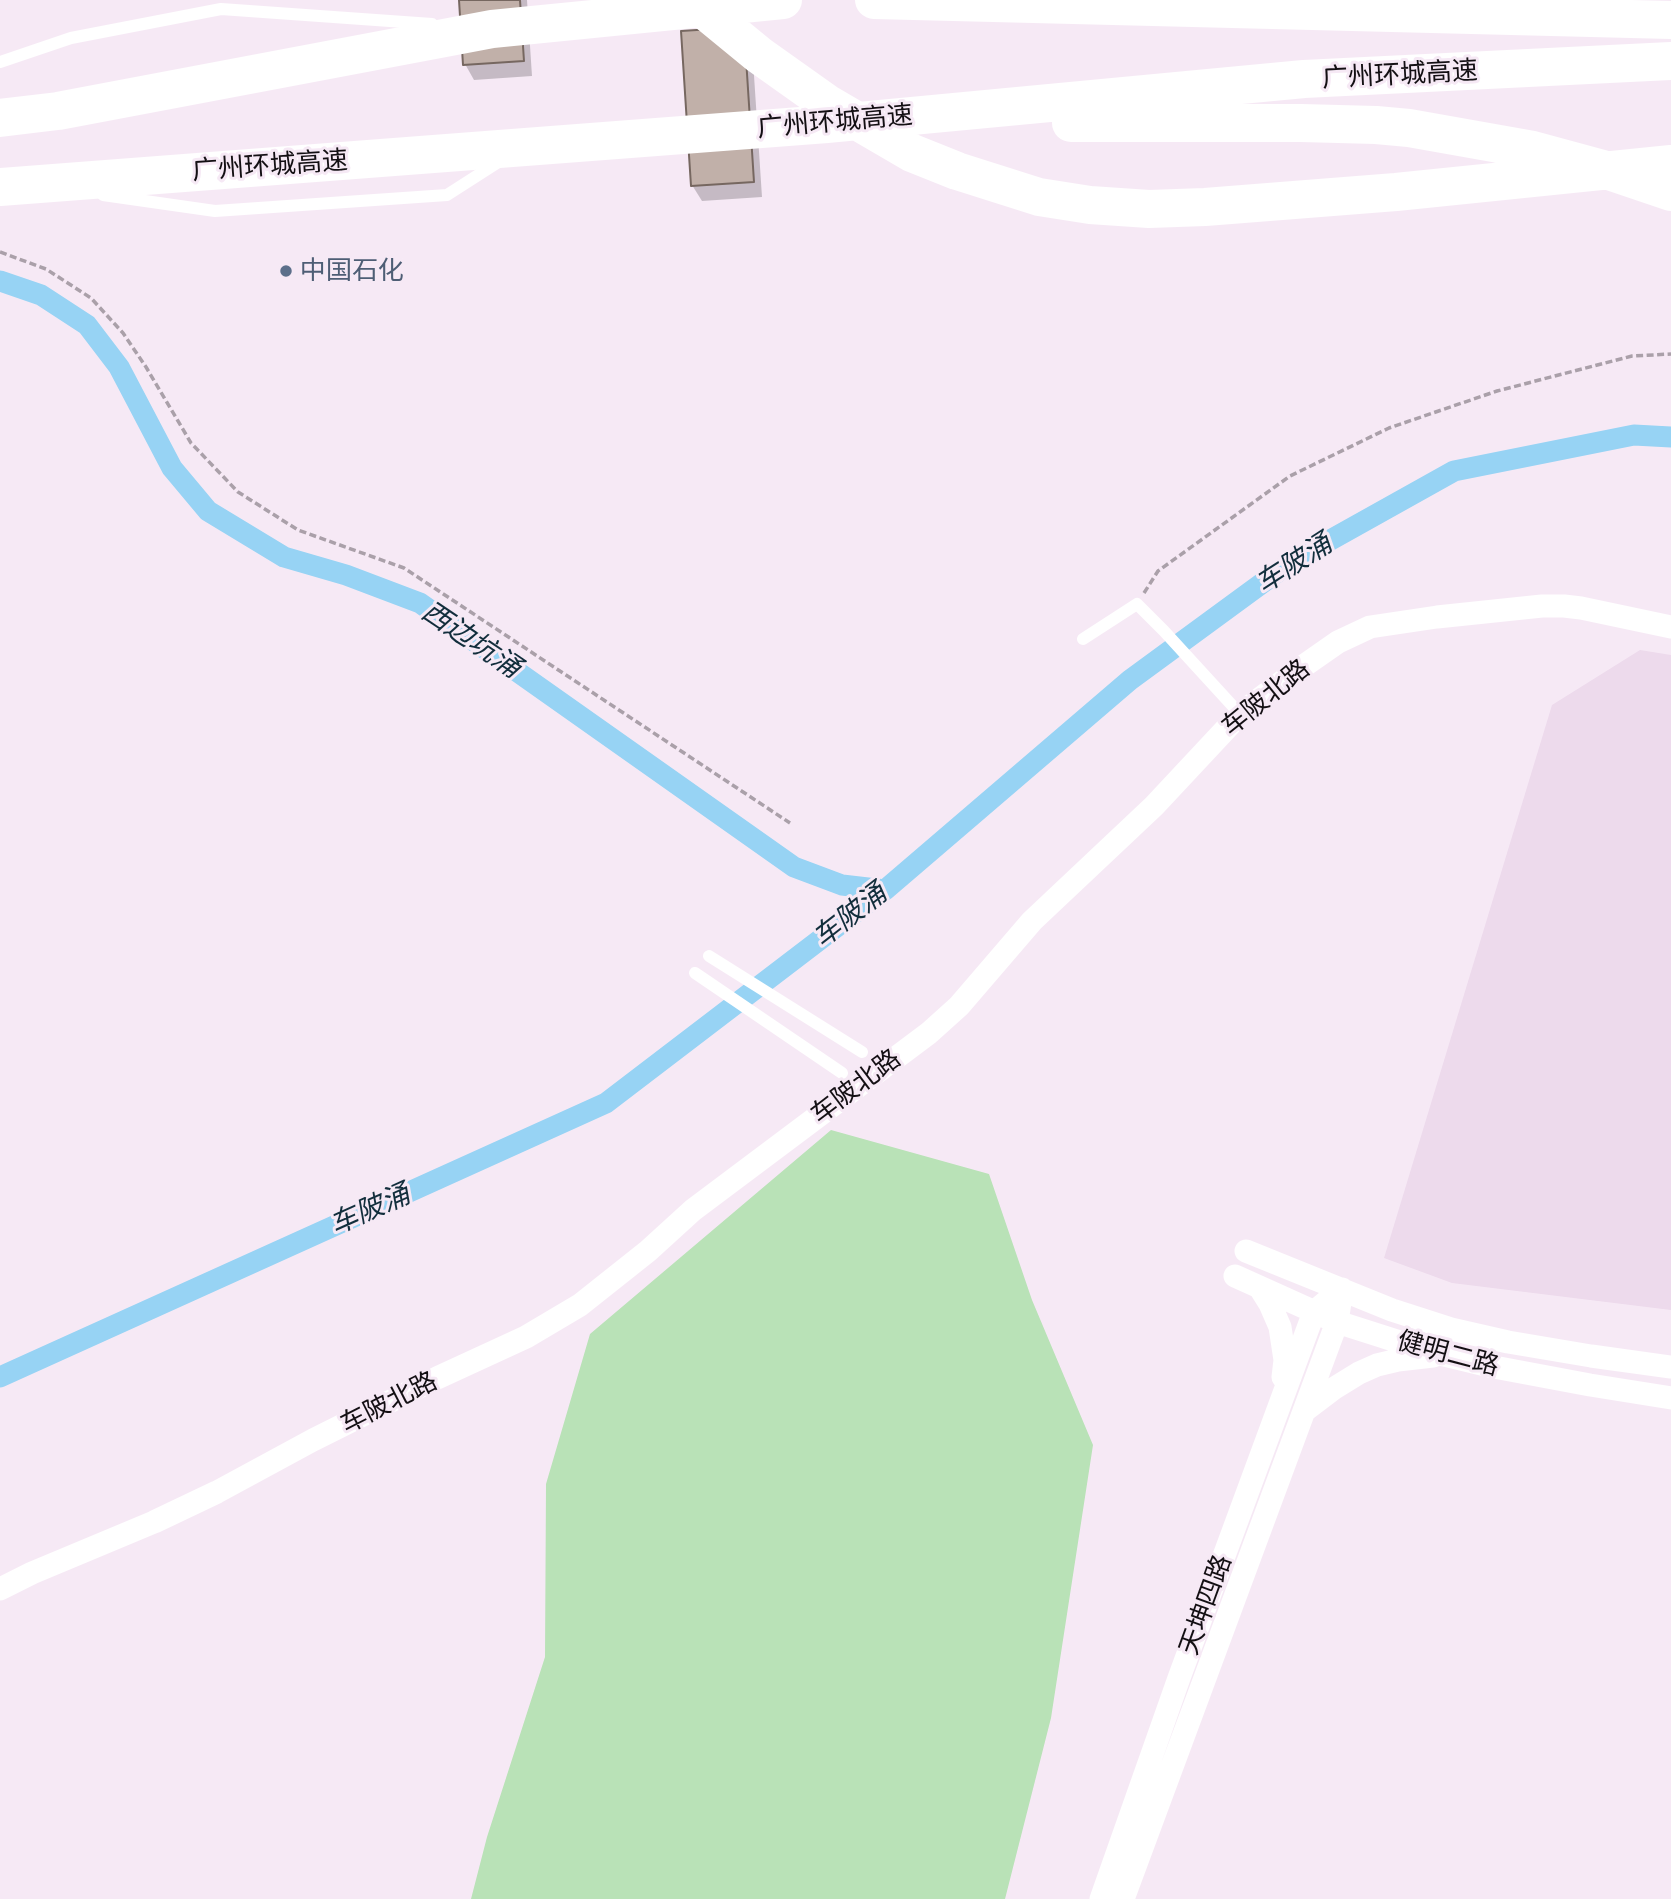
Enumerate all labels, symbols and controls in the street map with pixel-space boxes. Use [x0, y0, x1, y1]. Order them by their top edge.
street label: 广州环城高速 [1321, 55, 1479, 95]
street label: 广州环城高速 [756, 100, 914, 144]
street label: 广州环城高速 [191, 145, 349, 187]
place label: 中国石化 [300, 255, 404, 287]
marker: 中国石化 [278, 263, 294, 279]
water label: 车陂涌 [1250, 527, 1338, 601]
water label: 西边坑涌 [415, 595, 527, 685]
street label: 车陂北路 [1216, 653, 1316, 743]
water label: 车陂涌 [807, 877, 893, 955]
street label: 车陂北路 [805, 1043, 907, 1131]
water label: 车陂涌 [325, 1178, 415, 1242]
street label: 健明二路 [1394, 1325, 1502, 1383]
street label: 车陂北路 [336, 1365, 442, 1441]
street label: 天坤四路 [1174, 1551, 1238, 1659]

